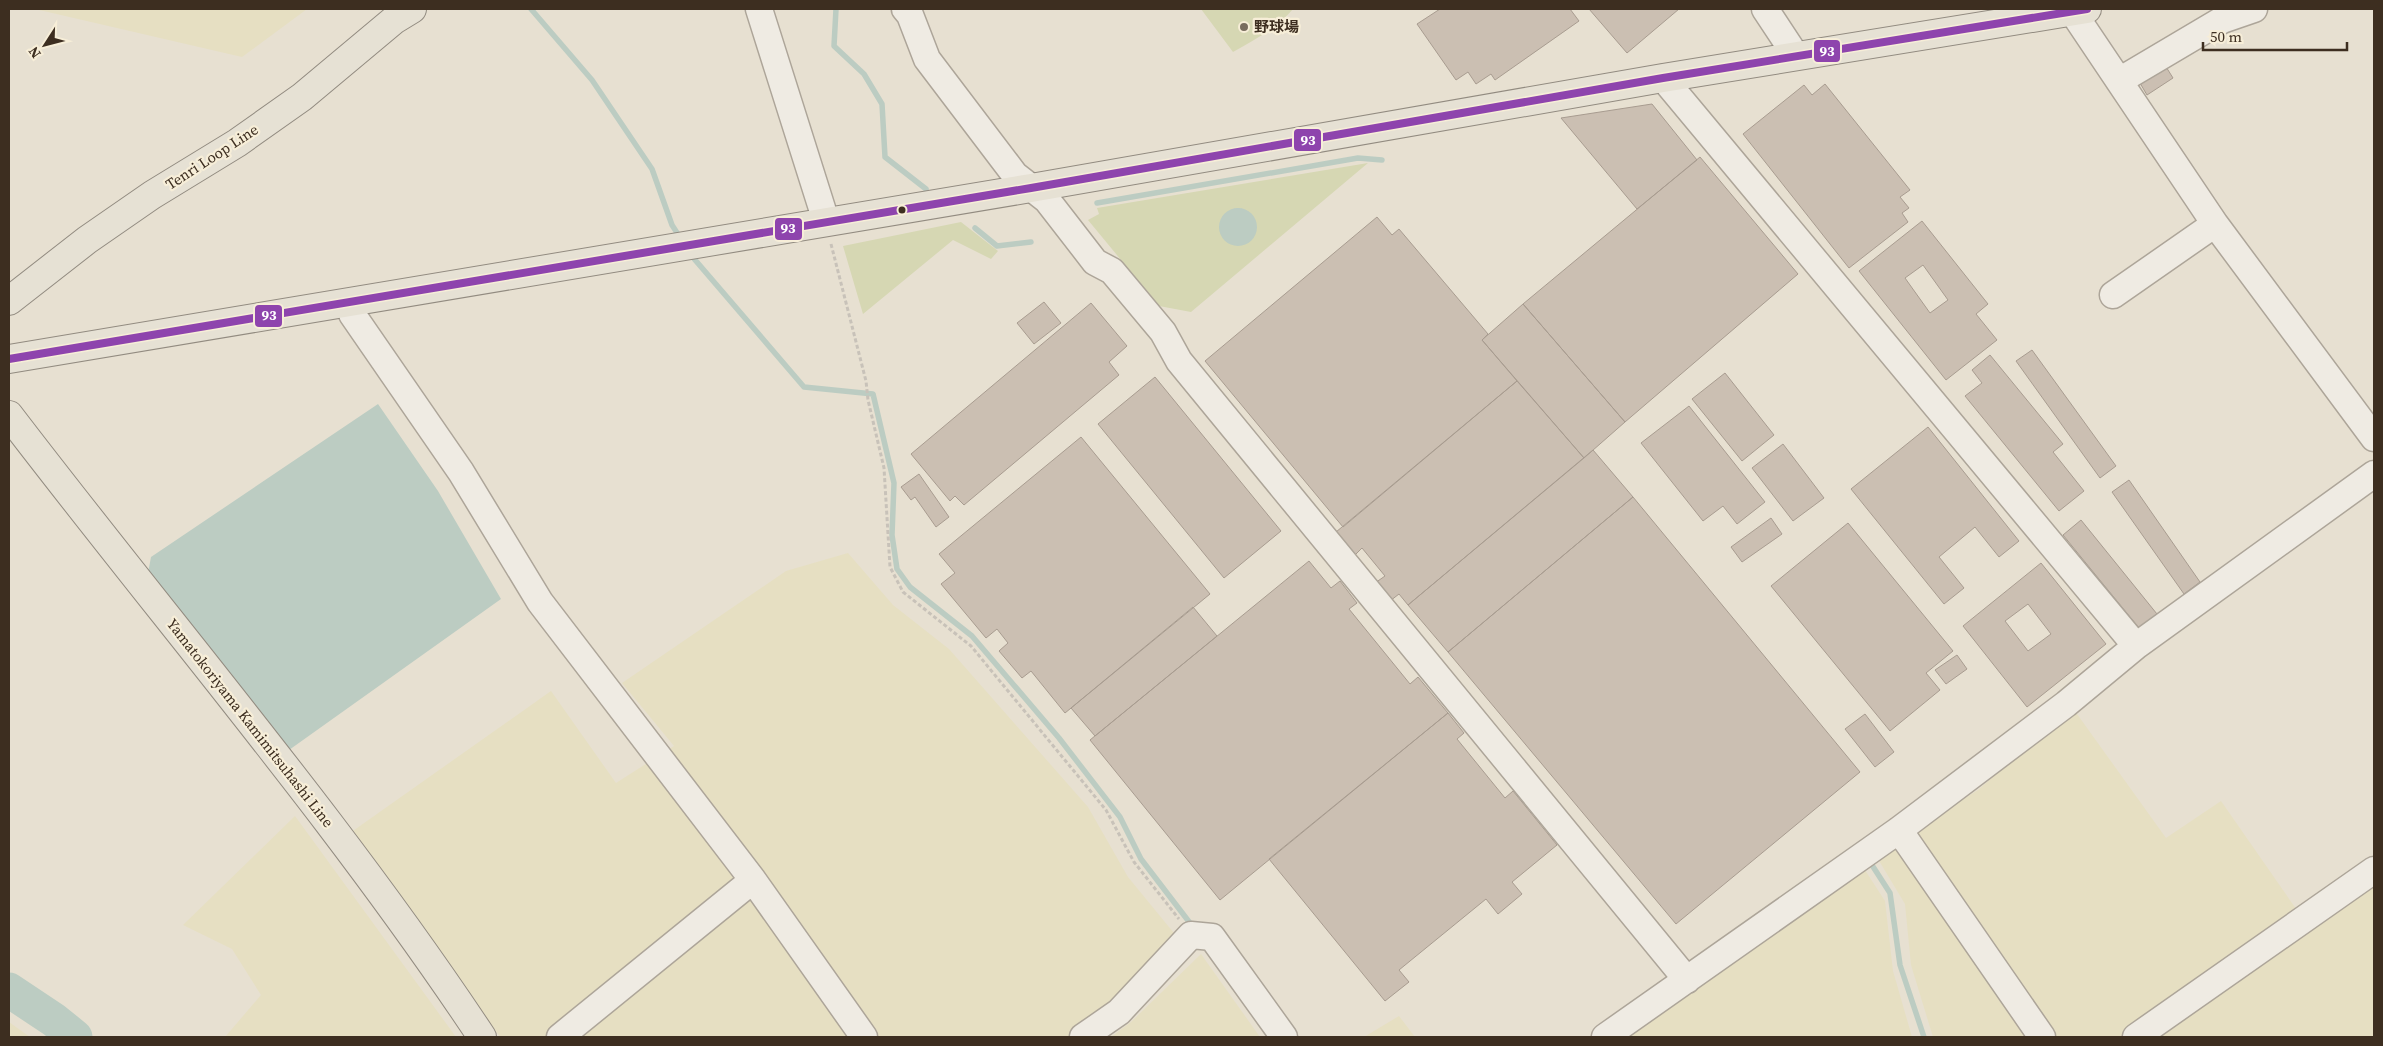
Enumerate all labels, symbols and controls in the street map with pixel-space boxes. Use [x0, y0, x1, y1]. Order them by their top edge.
place label: 野球場 [1254, 16, 1299, 37]
north arrow [20, 20, 70, 70]
scale bar [2203, 20, 2347, 52]
marker: 野球場 [1238, 21, 1250, 33]
text: 50 m [2210, 26, 2242, 47]
line badge: 93 [1813, 39, 1841, 63]
text: 93 [1819, 41, 1835, 61]
text: N [23, 43, 46, 63]
street label: Tenri Loop Line [161, 119, 262, 194]
line badge: 93 [1293, 128, 1322, 152]
text: 93 [1300, 130, 1316, 150]
unlabelled marker [897, 205, 907, 215]
line badge: 93 [774, 217, 803, 241]
text: 93 [780, 218, 796, 238]
line badge: 93 [254, 304, 283, 328]
text: 93 [261, 305, 277, 325]
street label: Yamatokoriyama Kamimitsuhashi Line [162, 614, 339, 832]

